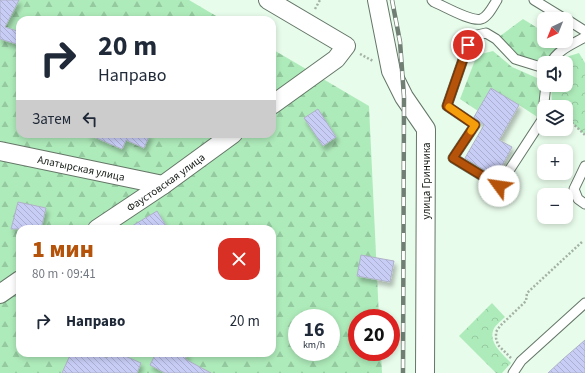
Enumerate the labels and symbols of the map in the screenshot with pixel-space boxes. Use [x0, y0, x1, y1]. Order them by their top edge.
north arrow [537, 12, 573, 48]
pin [451, 28, 485, 62]
street label: улица Гринчика [419, 142, 434, 220]
street label: Фаустовская улица [124, 150, 208, 215]
street label: Алатырская улица [36, 152, 126, 185]
position arrow [478, 165, 520, 207]
speed limit sign: 20 [348, 309, 400, 361]

